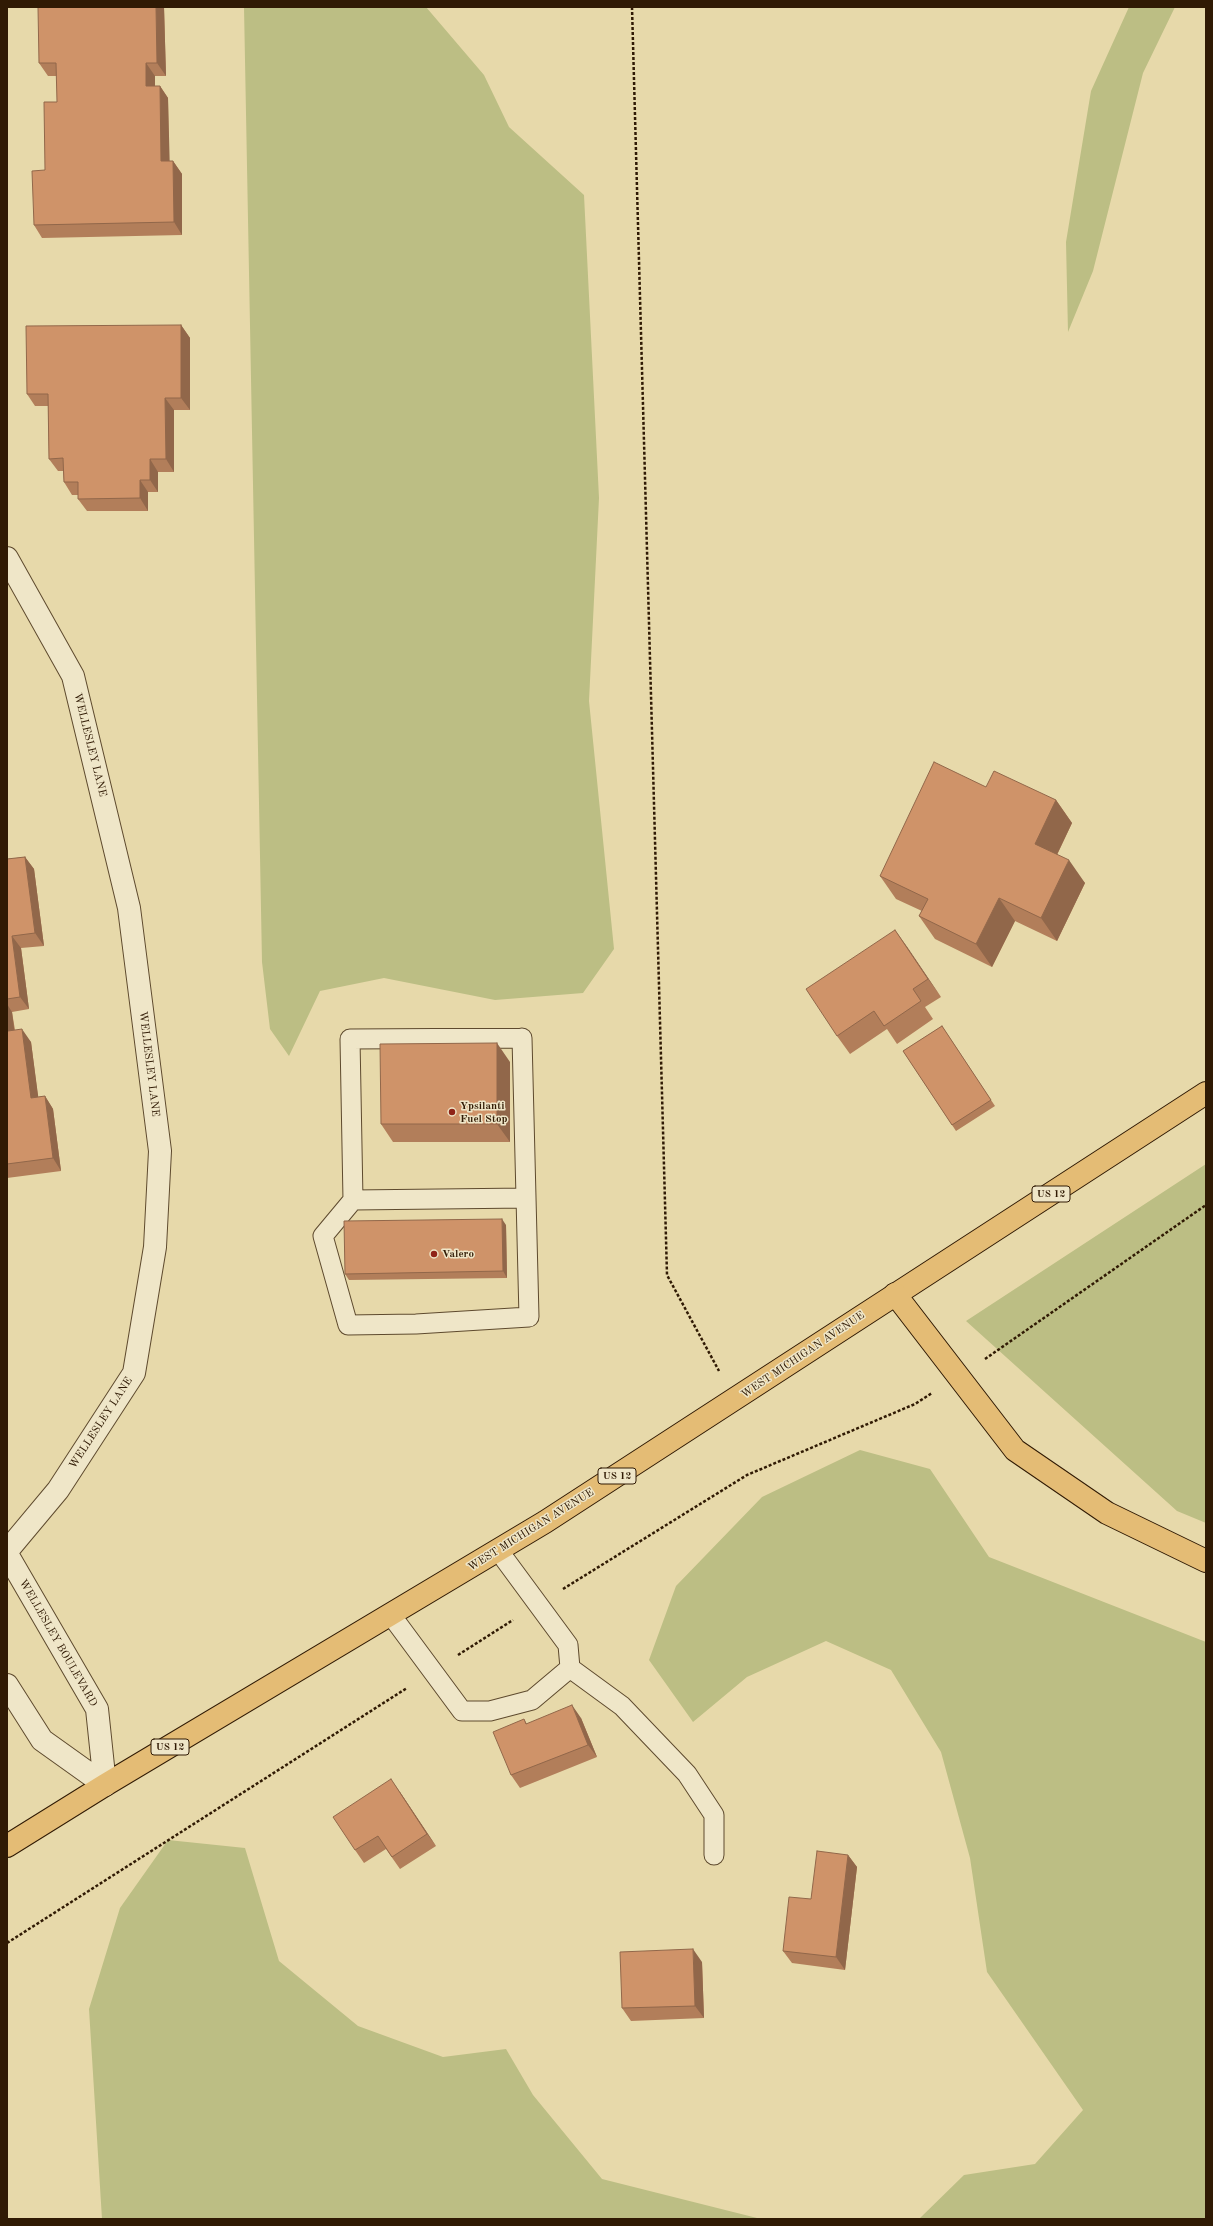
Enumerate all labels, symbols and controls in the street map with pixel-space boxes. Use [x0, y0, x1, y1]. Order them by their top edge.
street label: WELLESLEY LANE [71, 692, 109, 798]
street label: WELLESLEY LANE [136, 1010, 162, 1118]
place label: Ypsilanti Fuel Stop [460, 1099, 507, 1125]
marker: Ypsilanti Fuel Stop [447, 1107, 457, 1117]
road number: US 12 [1032, 1186, 1070, 1202]
place label: Valero [442, 1247, 474, 1261]
marker: Valero [429, 1249, 439, 1259]
street label: WEST MICHIGAN AVENUE [739, 1309, 867, 1401]
street label: WELLESLEY LANE [66, 1375, 136, 1471]
road number: US 12 [598, 1468, 636, 1484]
street label: WEST MICHIGAN AVENUE [466, 1486, 596, 1574]
street label: WELLESLEY BOULEVARD [16, 1577, 100, 1709]
road number: US 12 [151, 1739, 189, 1755]

